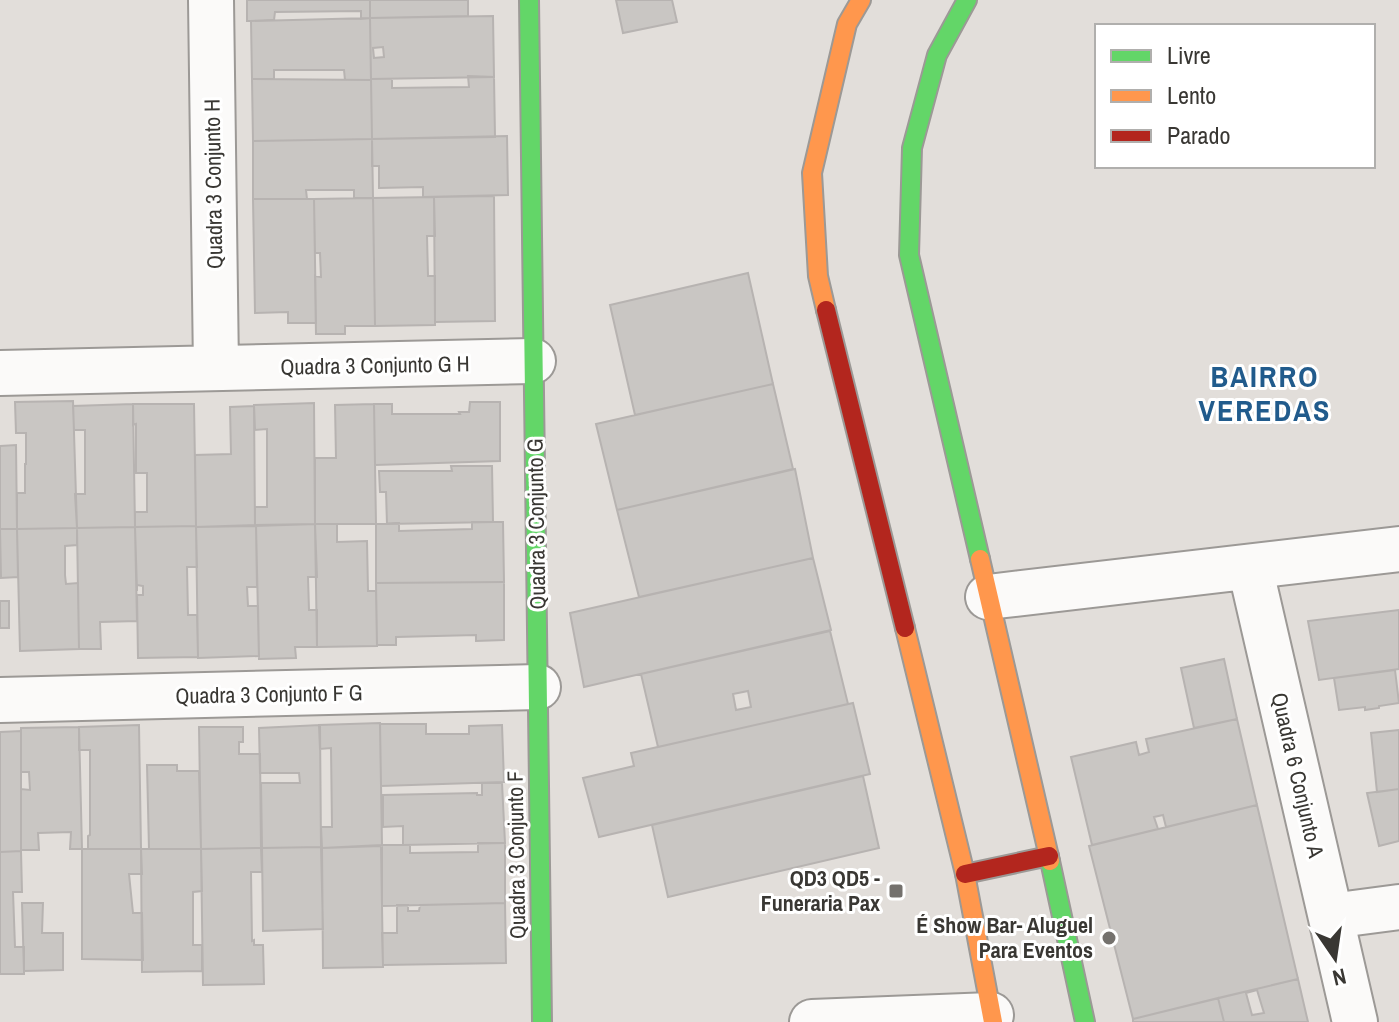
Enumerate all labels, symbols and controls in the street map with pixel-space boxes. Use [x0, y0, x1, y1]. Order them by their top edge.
legend [1095, 24, 1375, 168]
text: Livre [1167, 39, 1211, 71]
text: Lento [1167, 79, 1216, 111]
street label: Quadra 3 Conjunto H [197, 99, 229, 269]
text: Parado [1167, 119, 1230, 151]
street label: Quadra 3 Conjunto G H [280, 348, 470, 382]
district label: BAIRRO VEREDAS [1199, 356, 1331, 430]
street label: Quadra 3 Conjunto G [520, 438, 552, 610]
street label: Quadra 3 Conjunto F G [175, 677, 363, 711]
street label: Quadra 6 Conjunto A [1264, 690, 1332, 861]
street label: Quadra 3 Conjunto F [500, 771, 532, 939]
place label: QD3 QD5 - Funeraria Pax [761, 863, 880, 918]
marker: QD3 QD5 - Funeraria Pax [887, 882, 905, 900]
place label: É Show Bar- Aluguel Para Eventos [916, 910, 1093, 965]
north arrow [1295, 918, 1375, 998]
marker: É Show Bar- Aluguel Para Eventos [1100, 929, 1118, 947]
text: N [1330, 961, 1349, 994]

